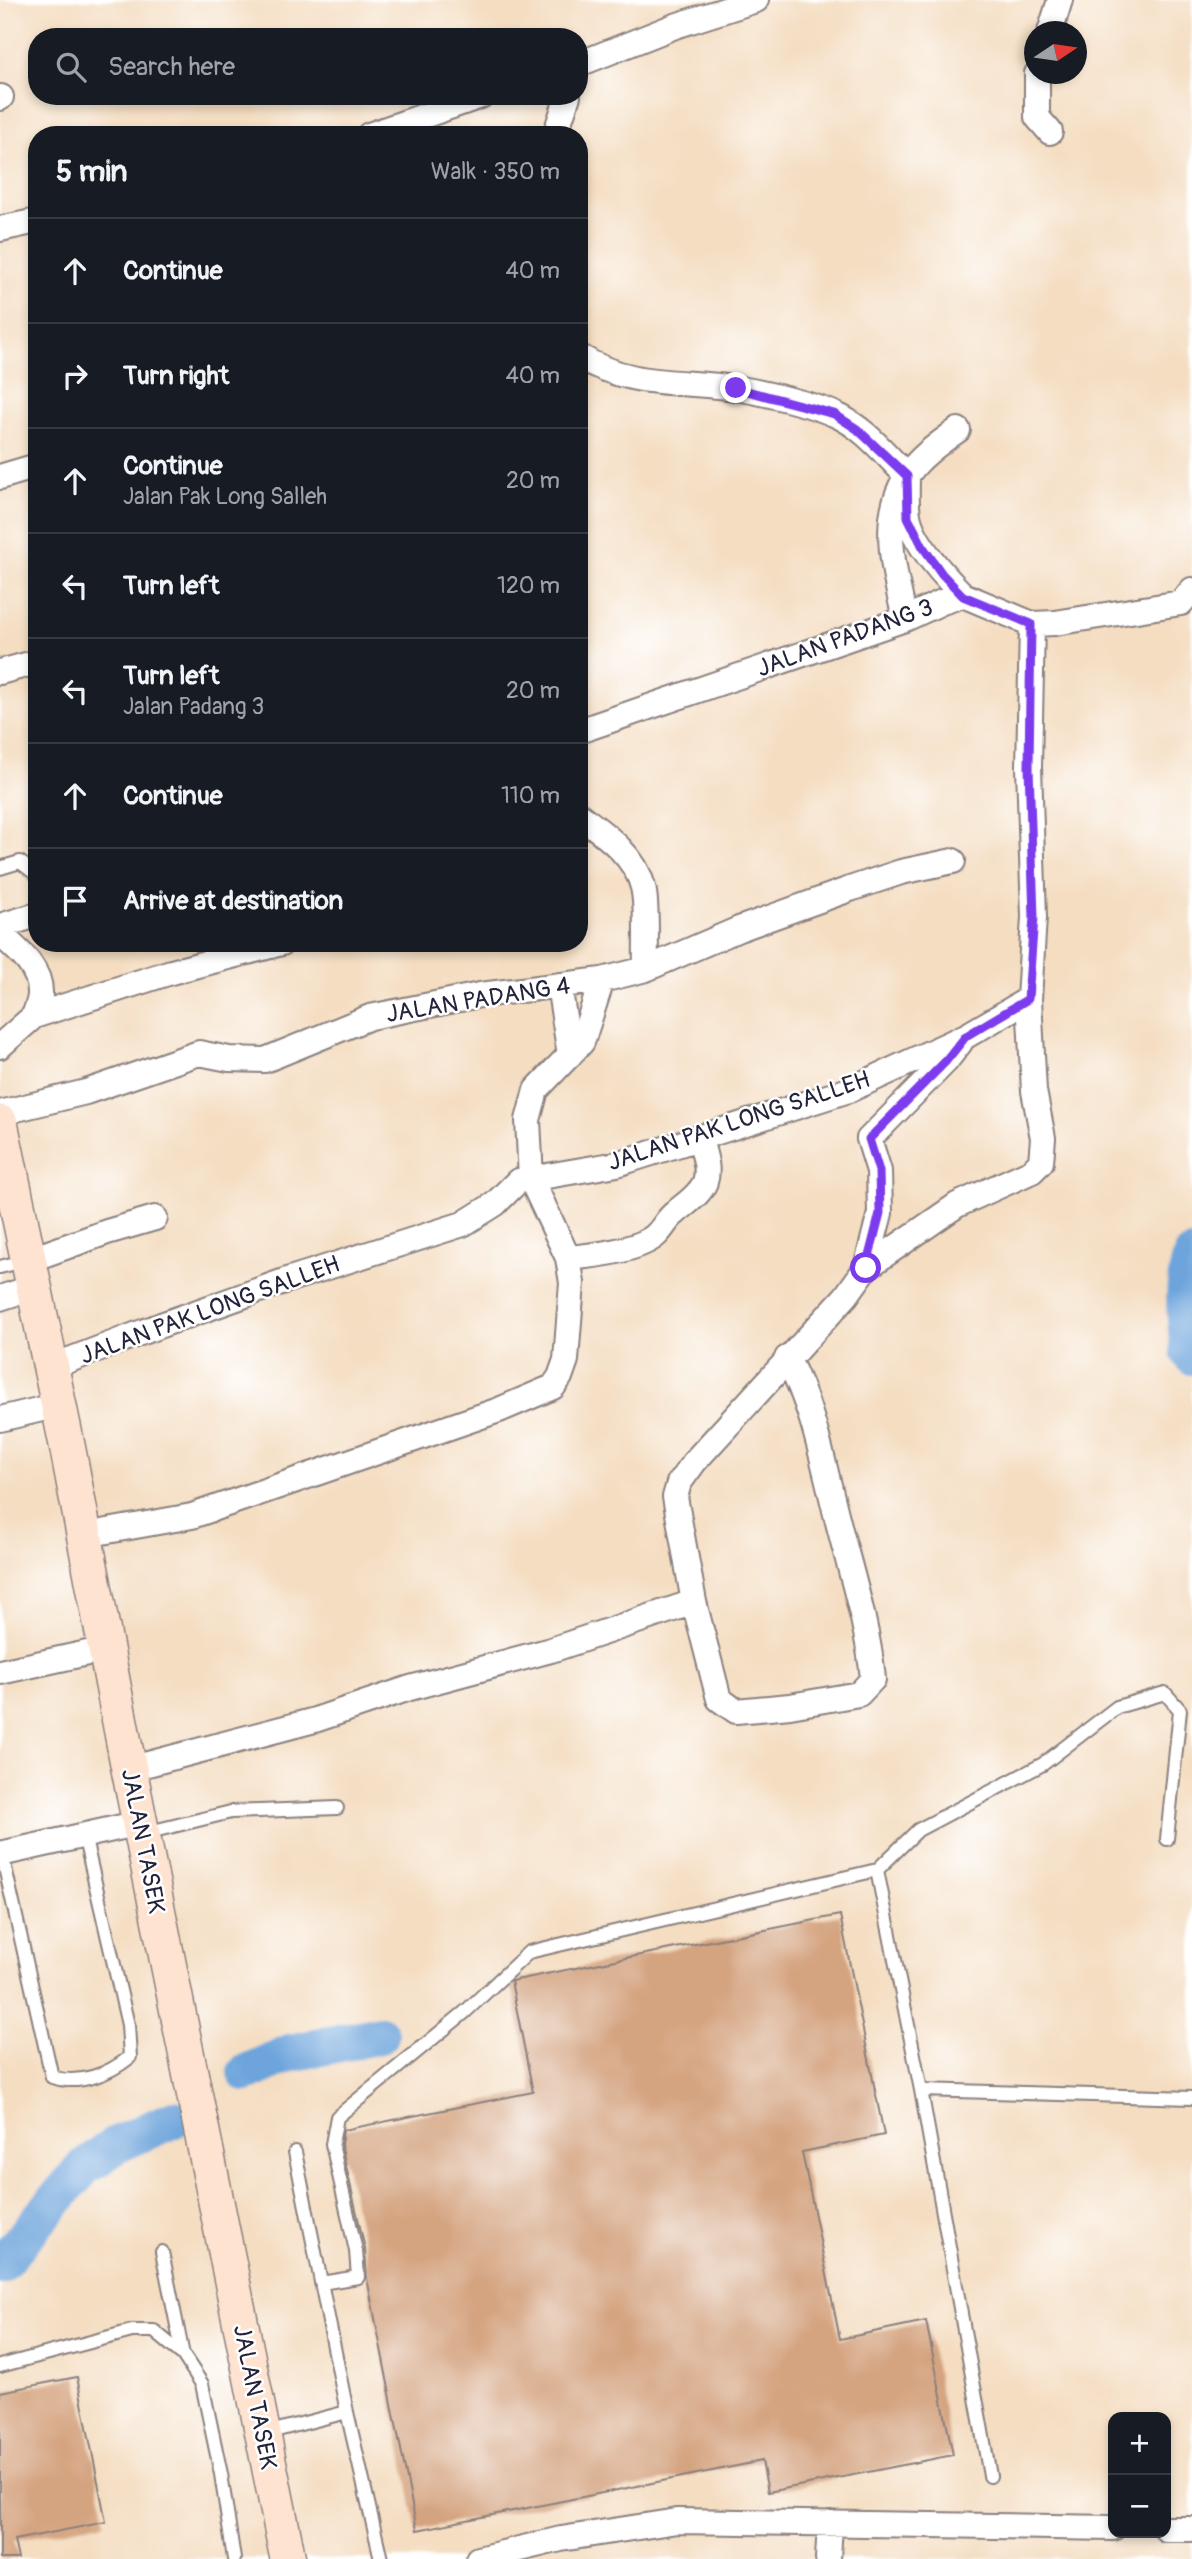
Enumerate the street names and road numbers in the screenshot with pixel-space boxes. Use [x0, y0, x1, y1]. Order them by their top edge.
street label: JALAN PADANG 3 [753, 593, 937, 683]
street label: JALAN PADANG 4 [384, 971, 572, 1029]
street label: JALAN PAK LONG SALLEH [604, 1065, 874, 1177]
street label: JALAN PAK LONG SALLEH [76, 1250, 344, 1370]
street label: JALAN TASEK [115, 1766, 171, 1916]
street label: JALAN TASEK [227, 2322, 283, 2472]

